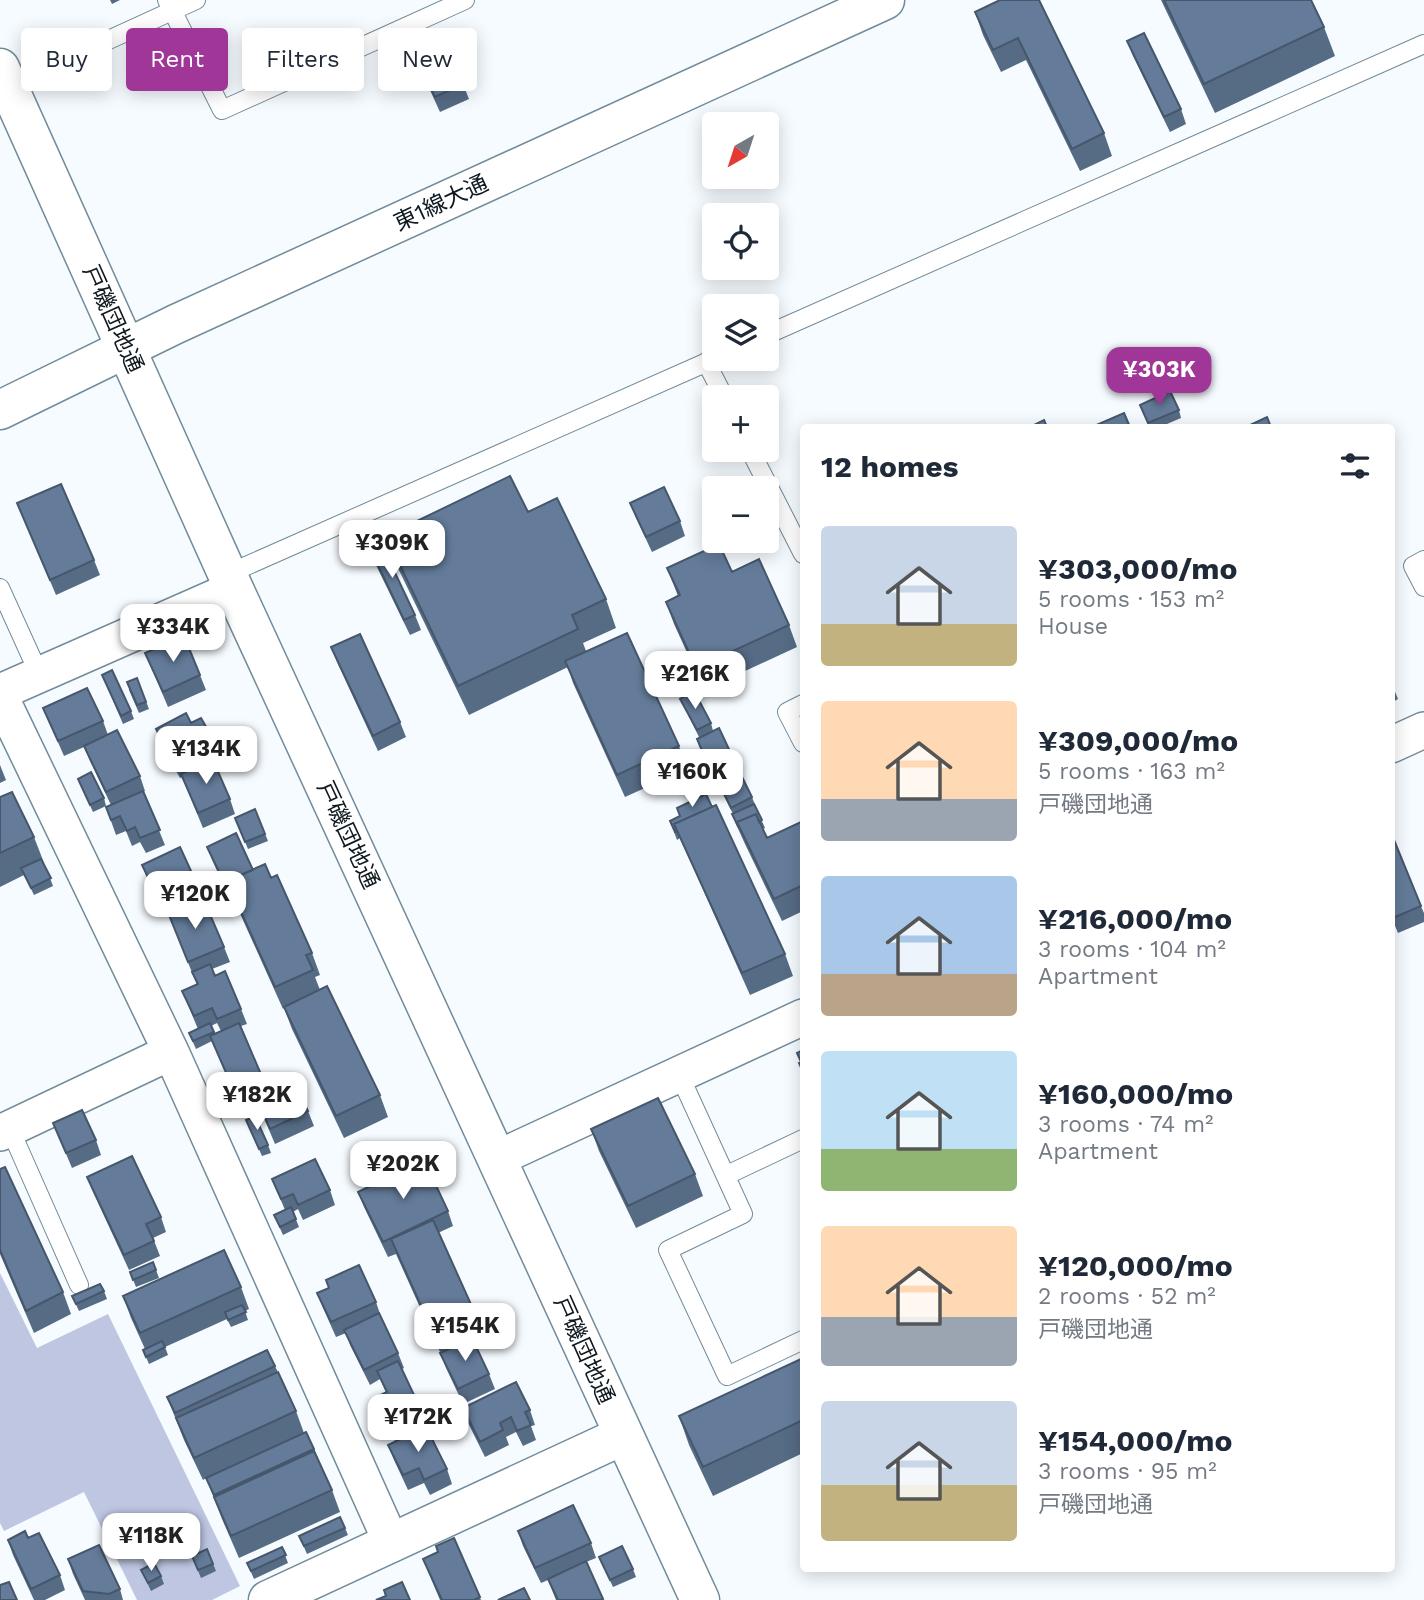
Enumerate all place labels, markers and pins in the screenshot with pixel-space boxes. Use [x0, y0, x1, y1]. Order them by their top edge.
pin: ¥303K [1110, 348, 1208, 407]
pin: ¥309K [343, 520, 441, 580]
pin: ¥334K [124, 604, 222, 664]
pin: ¥216K [646, 652, 744, 711]
pin: ¥134K [157, 726, 255, 786]
pin: ¥160K [643, 750, 741, 809]
pin: ¥120K [146, 872, 244, 931]
pin: ¥182K [208, 1072, 306, 1132]
pin: ¥202K [354, 1142, 452, 1201]
pin: ¥154K [416, 1304, 514, 1363]
pin: ¥172K [369, 1394, 467, 1454]
pin: ¥118K [102, 1514, 200, 1573]

